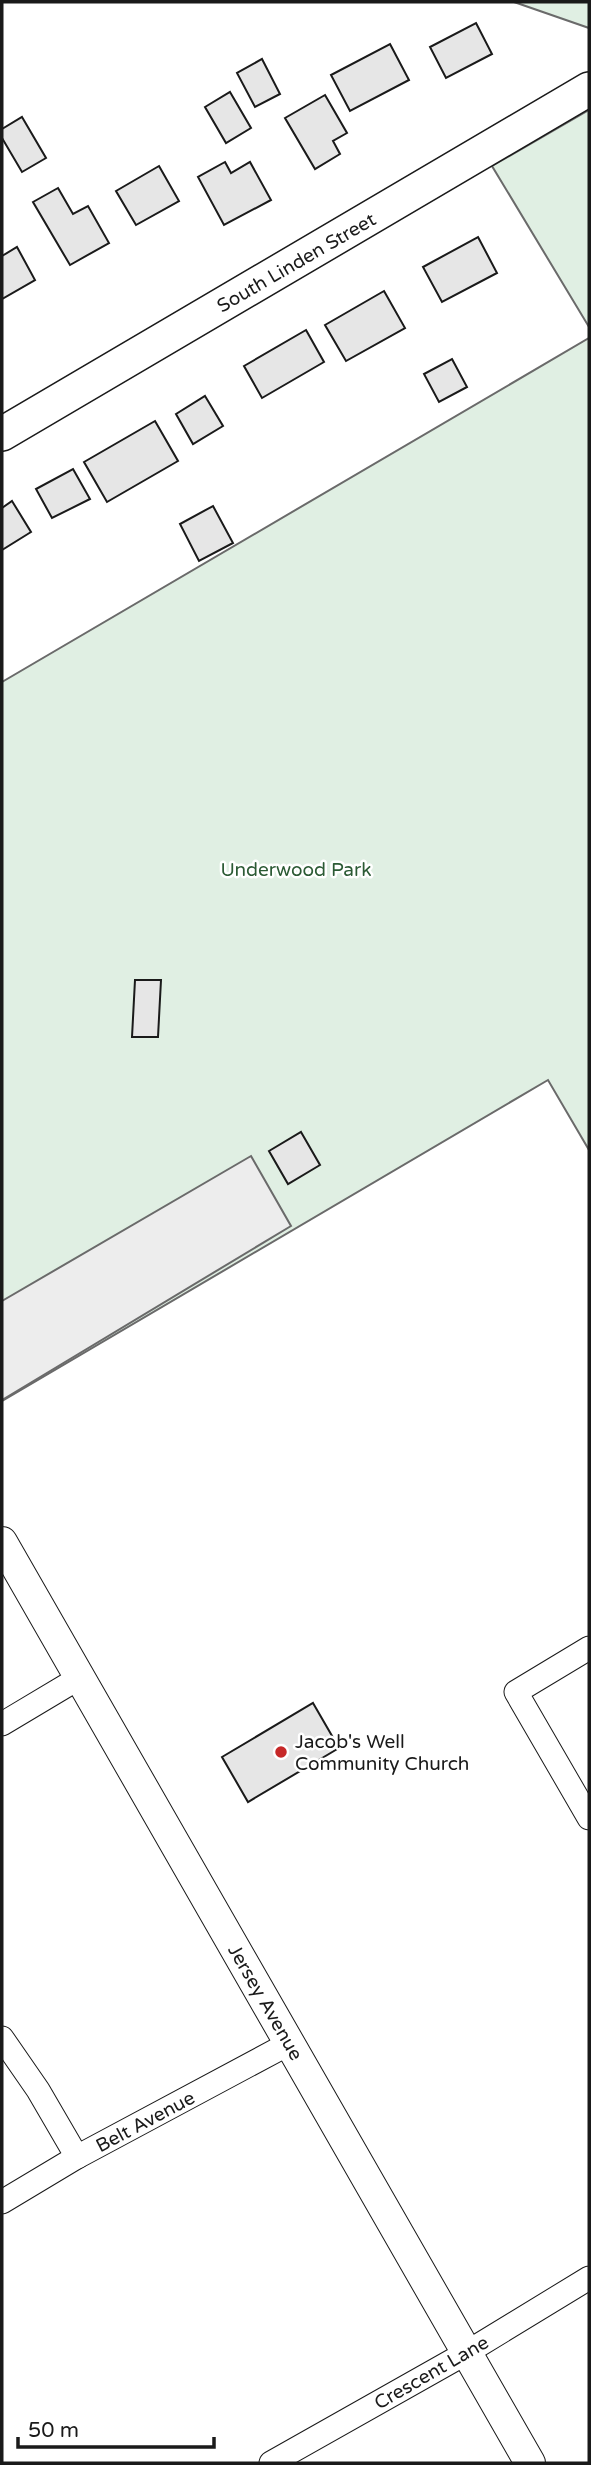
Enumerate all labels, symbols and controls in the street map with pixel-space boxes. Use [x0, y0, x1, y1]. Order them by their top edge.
street label: South Linden Street [213, 208, 380, 317]
park label: Underwood Park [220, 859, 372, 881]
place label: Jacob's Well Community Church [295, 1731, 469, 1775]
marker: Jacob's Well Community Church [273, 1744, 289, 1760]
street label: Jersey Avenue [223, 1941, 307, 2064]
street label: Belt Avenue [92, 2087, 199, 2157]
street label: Crescent Lane [370, 2331, 493, 2414]
scale bar [18, 2406, 214, 2450]
text: 50 m [28, 2418, 79, 2443]

